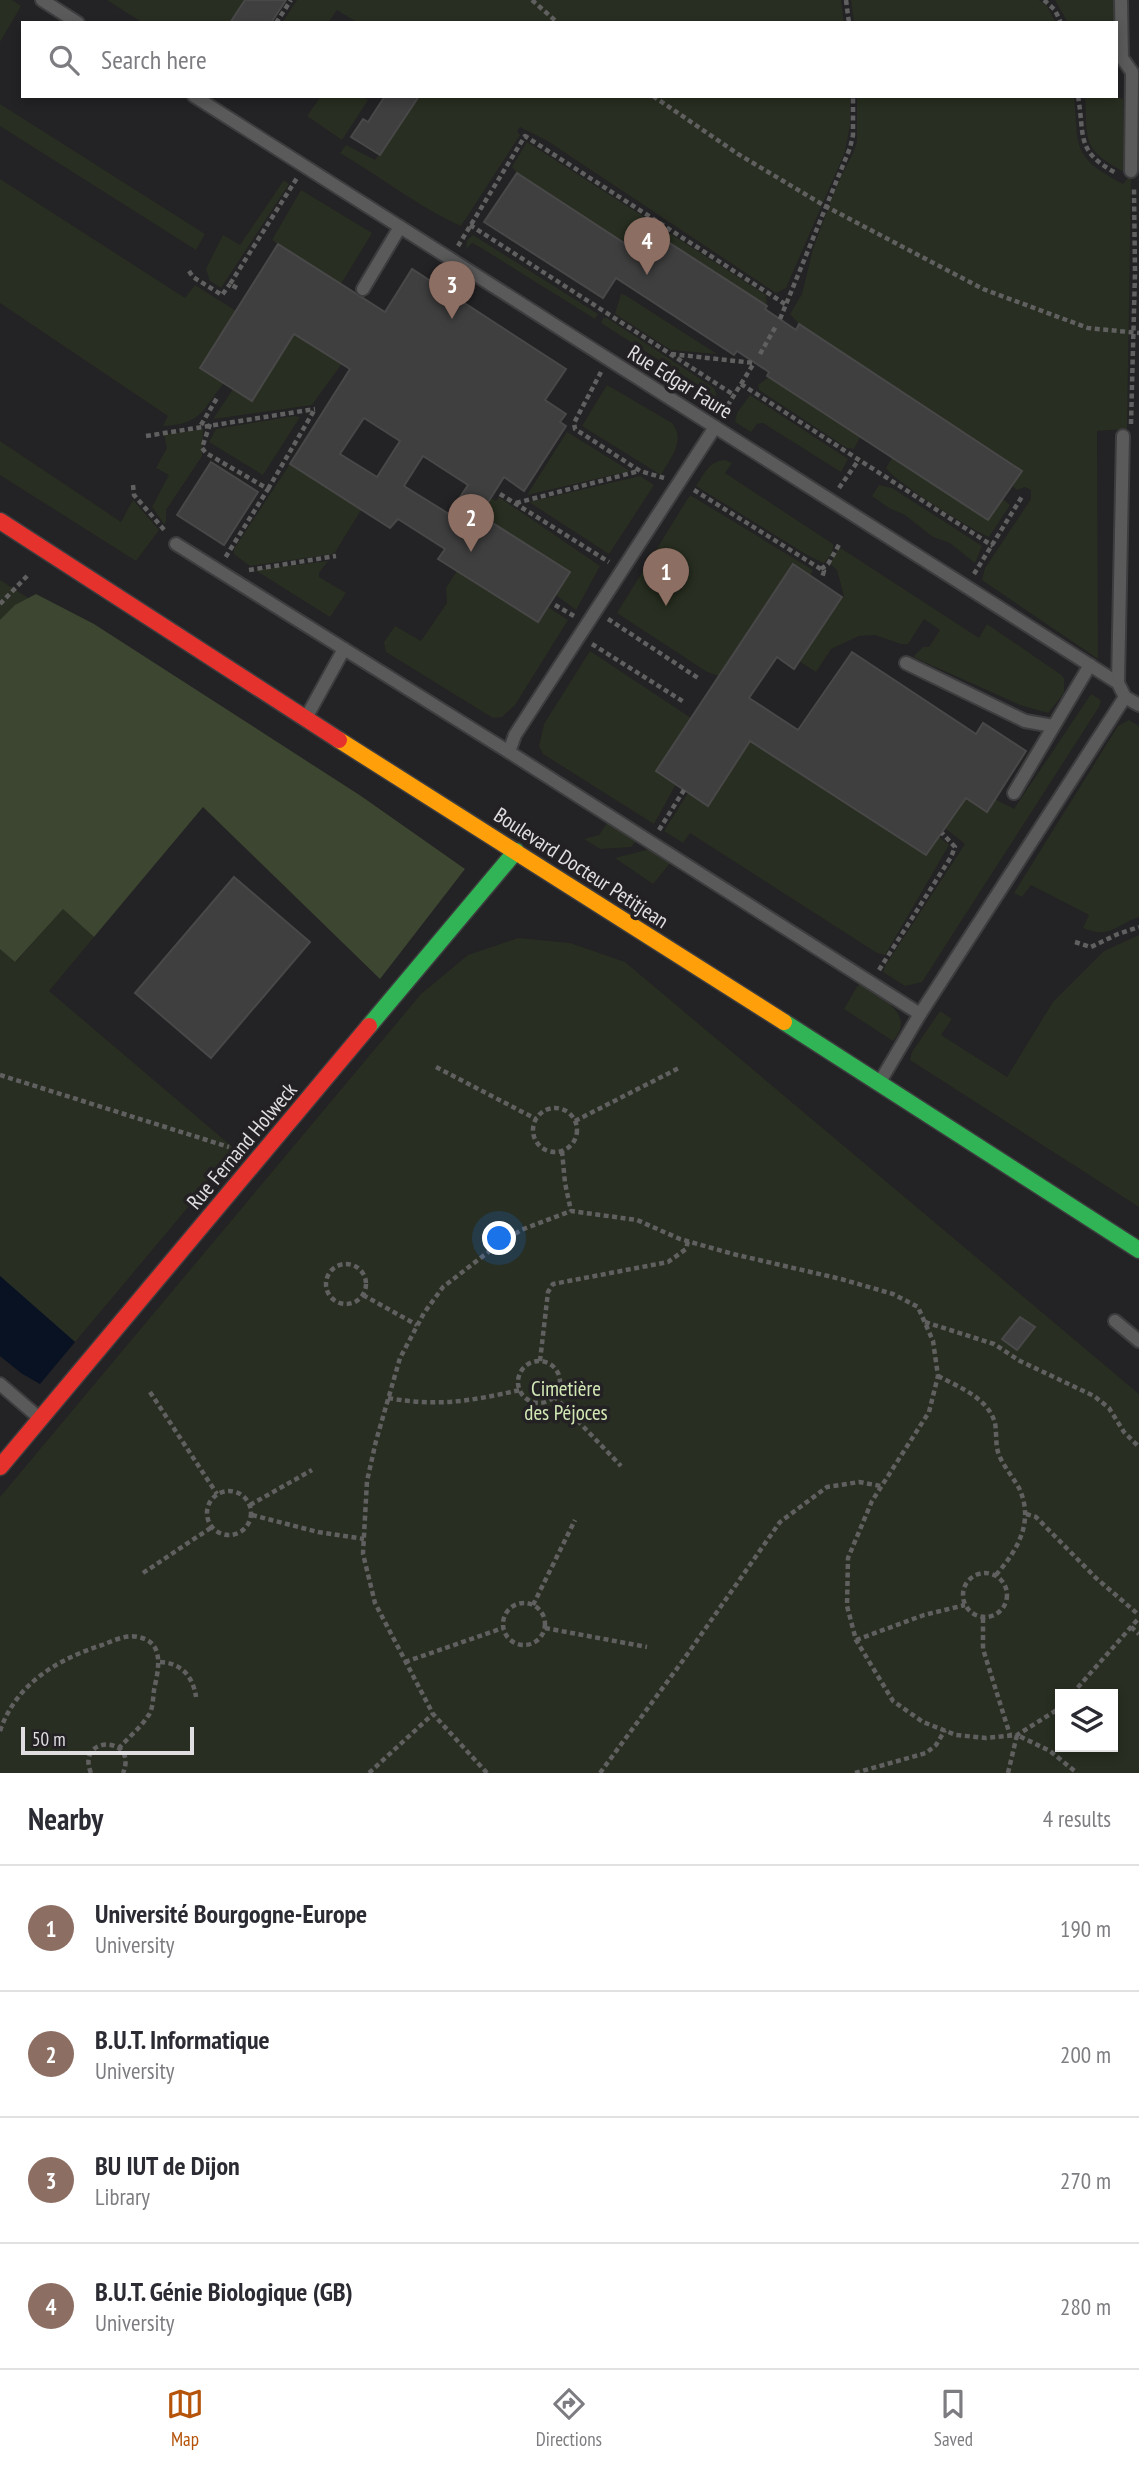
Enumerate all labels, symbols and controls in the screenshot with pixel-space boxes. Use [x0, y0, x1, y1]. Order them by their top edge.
search box [21, 21, 1118, 98]
icon: search [45, 41, 83, 79]
text: Search here [101, 43, 207, 76]
pin: 4 [624, 217, 670, 275]
pin: 3 [429, 261, 475, 319]
street label: Rue Edgar Faure [623, 339, 738, 424]
pin: 2 [448, 494, 494, 552]
pin: 1 [643, 548, 689, 606]
street label: Boulevard Docteur Petitjean [489, 801, 674, 934]
street label: Rue Fernand Holweck [181, 1077, 303, 1215]
your location [482, 1221, 516, 1255]
park label: Cimetière des Péjoces [524, 1375, 608, 1426]
map controls [1055, 1689, 1118, 1752]
button: layers [1055, 1689, 1118, 1752]
scale bar [21, 1724, 194, 1756]
text: 50 m [32, 1727, 66, 1751]
text: Nearby [28, 1799, 103, 1838]
text: 4 results [1043, 1804, 1111, 1833]
text: Université Bourgogne-Europe [95, 1897, 367, 1930]
text: 1 [46, 1914, 57, 1943]
text: 190 m [1060, 1914, 1111, 1943]
text: University [95, 1930, 174, 1959]
text: B.U.T. Informatique [95, 2023, 270, 2056]
text: 2 [46, 2040, 57, 2069]
text: 200 m [1060, 2040, 1111, 2069]
text: University [95, 2056, 174, 2085]
text: BU IUT de Dijon [95, 2149, 240, 2182]
text: 3 [46, 2166, 57, 2195]
text: 270 m [1060, 2166, 1111, 2195]
text: Library [95, 2182, 150, 2211]
text: B.U.T. Génie Biologique (GB) [95, 2275, 353, 2308]
text: 4 [46, 2292, 57, 2321]
text: 280 m [1060, 2292, 1111, 2321]
text: University [95, 2308, 174, 2337]
tab: Map [166, 2385, 204, 2451]
tab: Directions [536, 2385, 602, 2451]
tab: Saved [934, 2385, 973, 2451]

